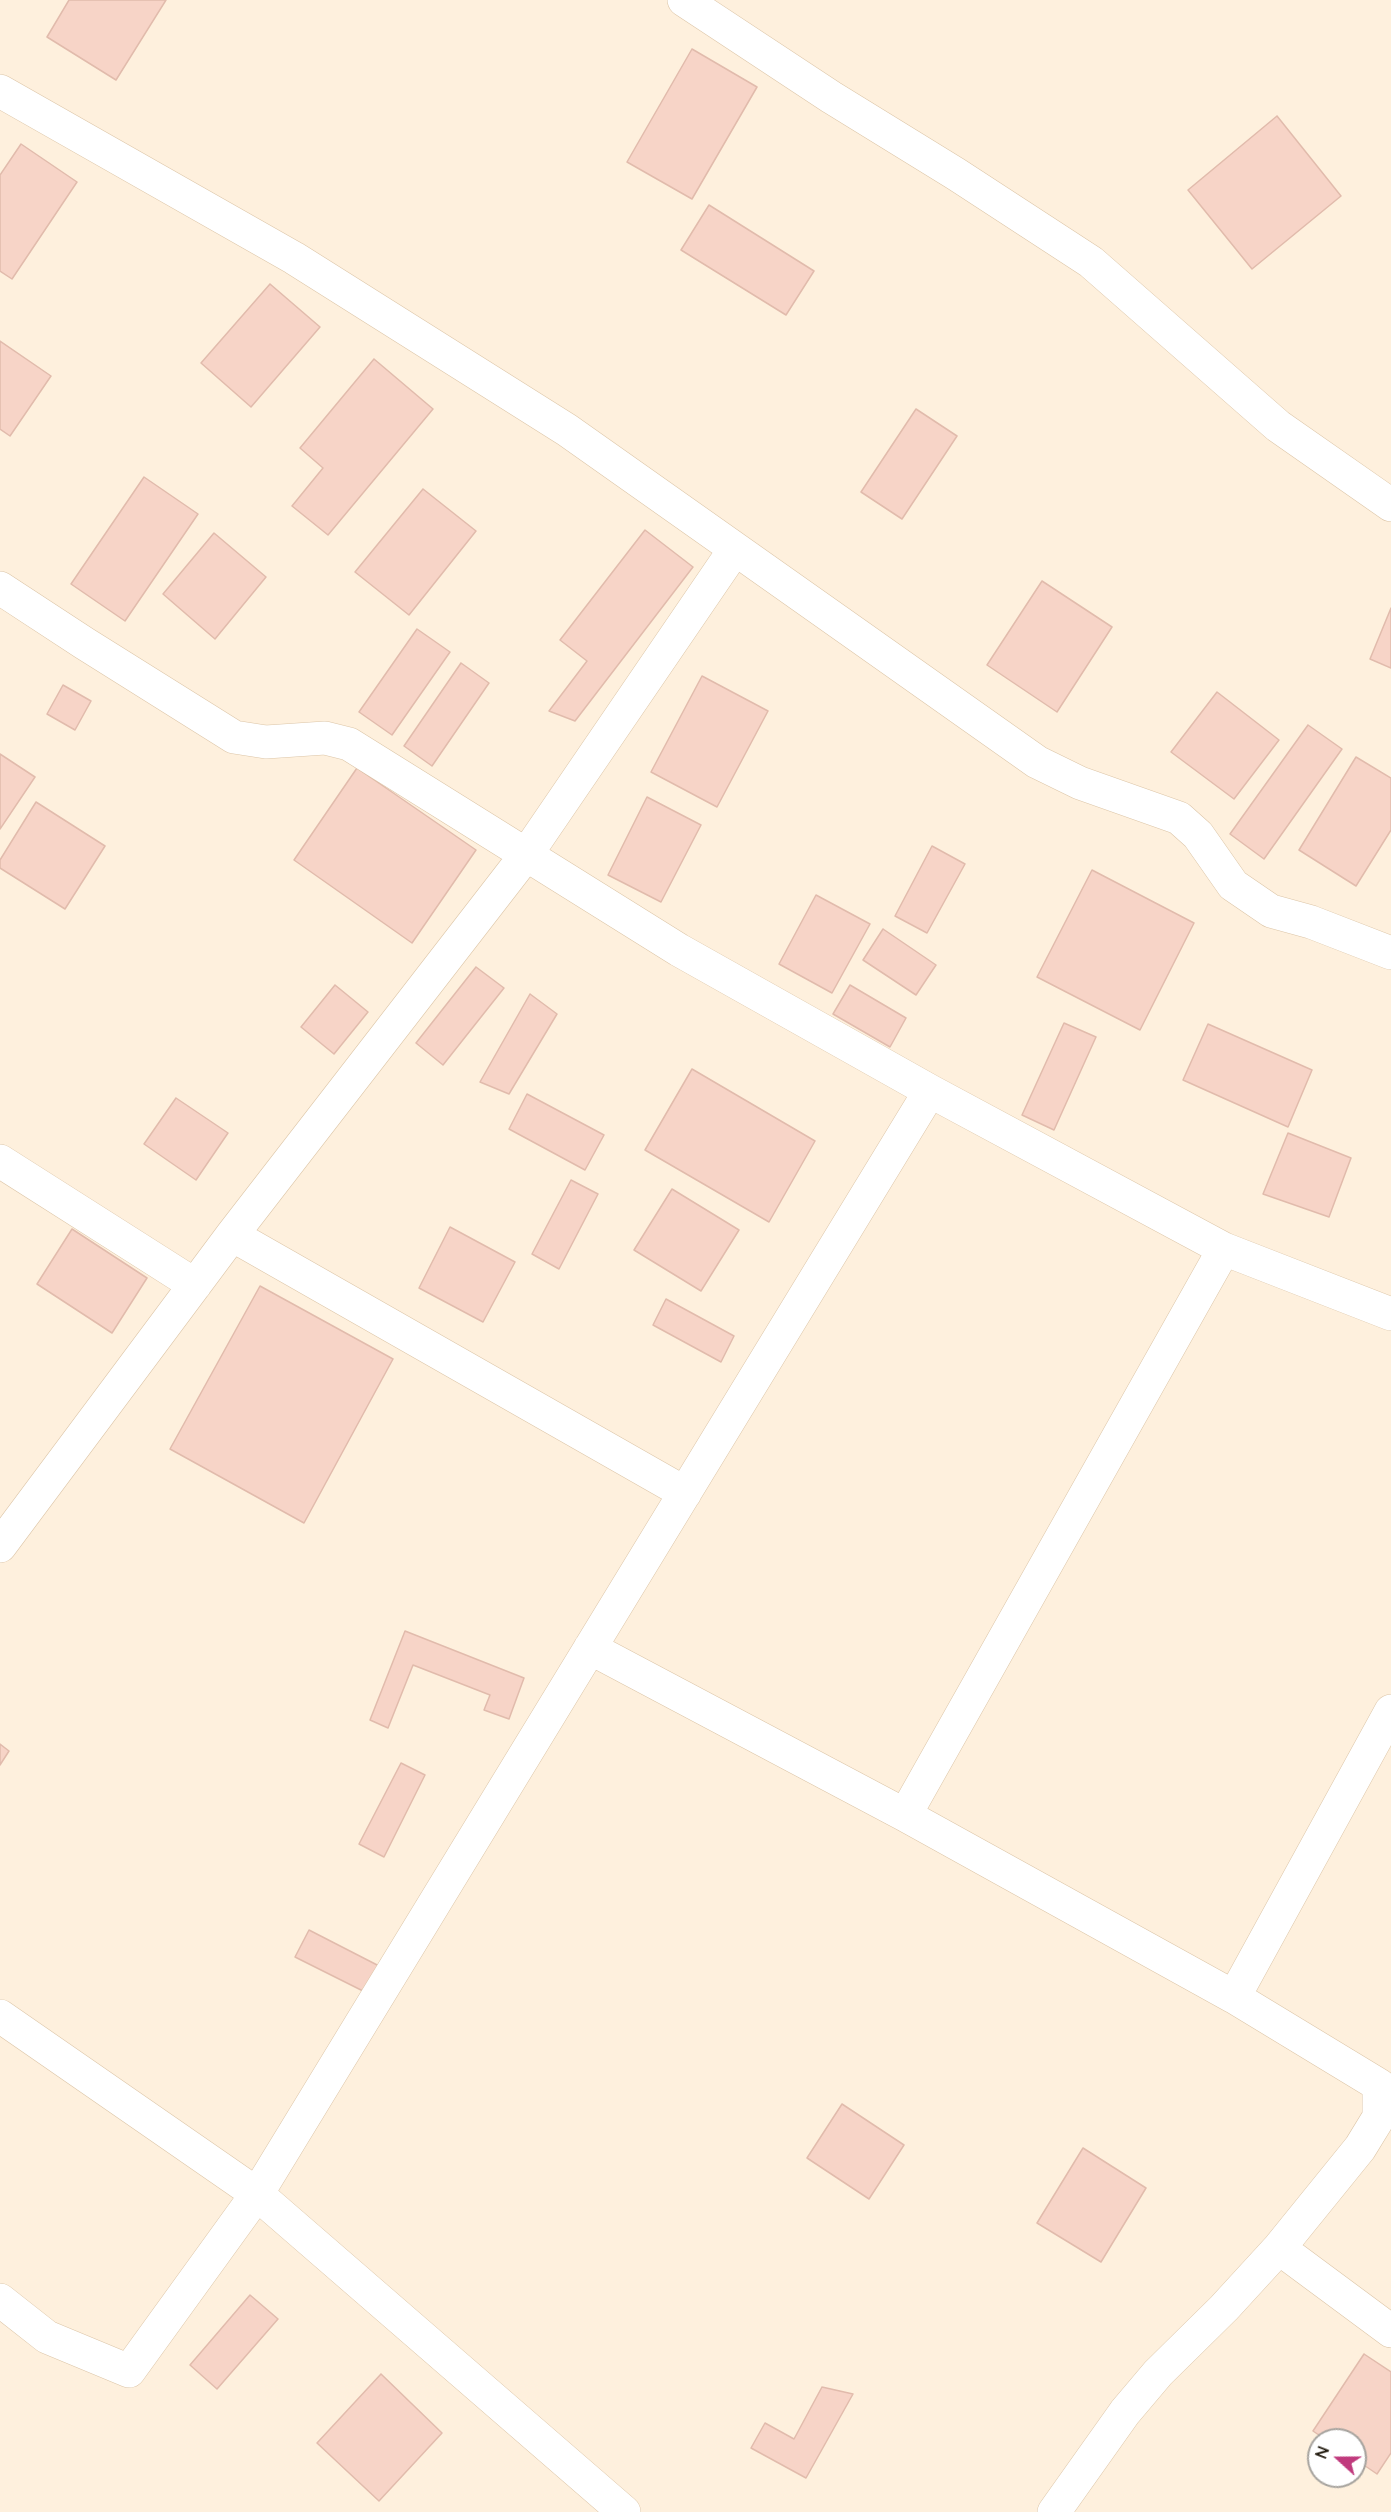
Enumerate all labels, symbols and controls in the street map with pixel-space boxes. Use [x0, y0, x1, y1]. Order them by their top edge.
north arrow [1307, 2428, 1367, 2488]
text: N [1311, 2443, 1334, 2461]

